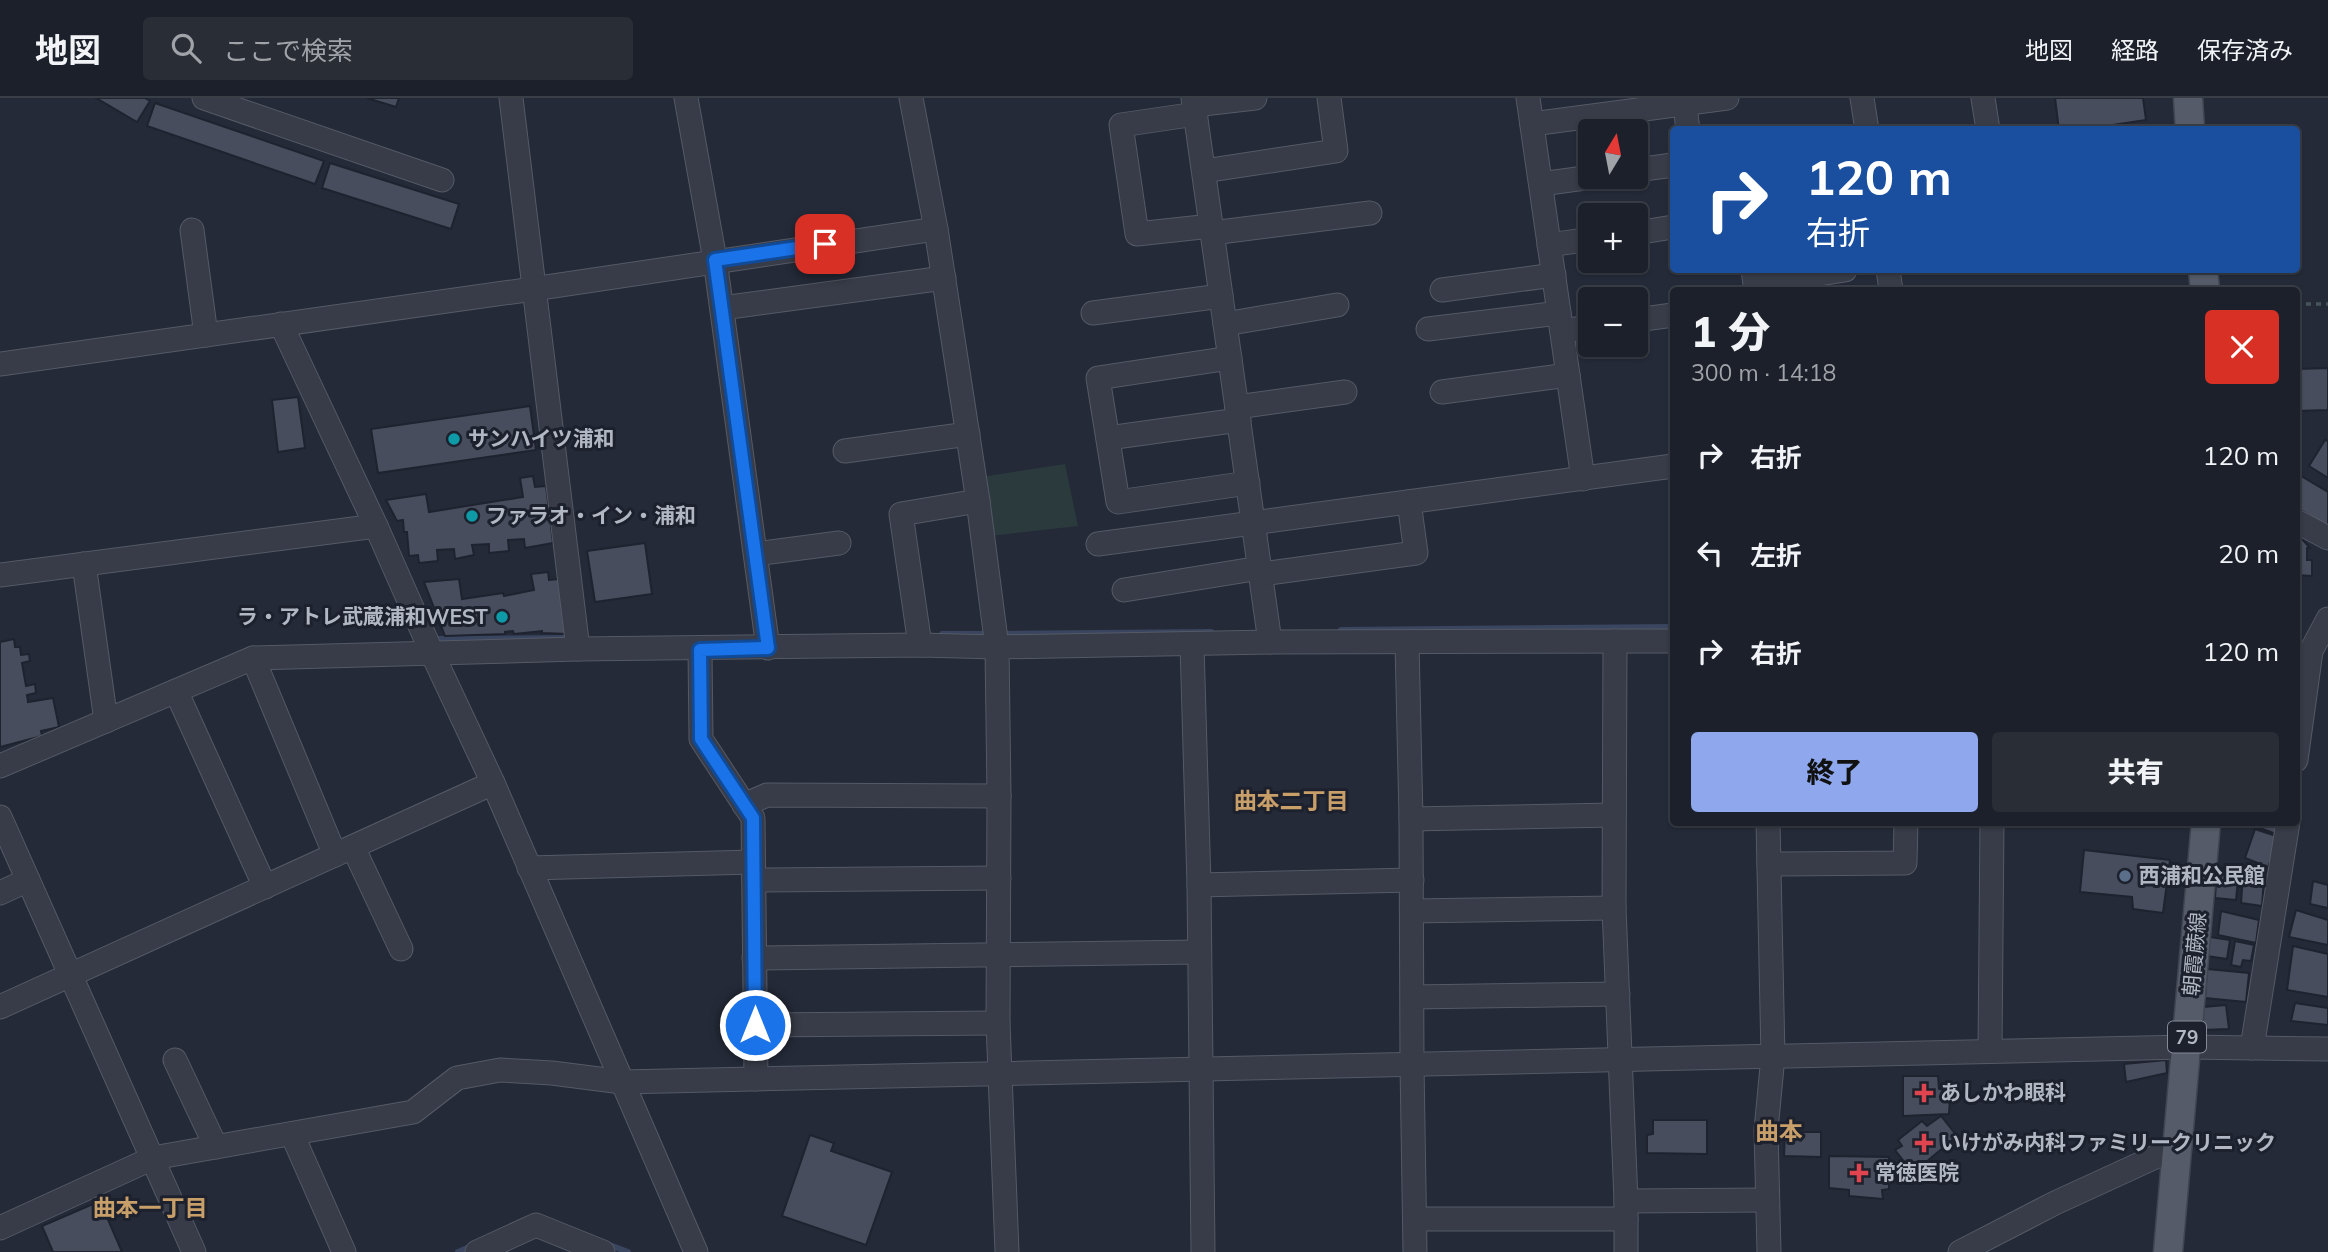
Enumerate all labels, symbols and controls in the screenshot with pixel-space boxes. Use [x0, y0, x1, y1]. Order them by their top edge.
search box [143, 17, 633, 80]
text: 地図 [35, 29, 101, 70]
icon: search [167, 29, 205, 67]
text: ここで検索 [223, 34, 353, 67]
text: 地図 [2025, 35, 2073, 65]
text: 経路 [2111, 35, 2159, 65]
text: 保存済み [2197, 35, 2293, 65]
north arrow [1578, 119, 1648, 189]
map controls [1578, 119, 1648, 357]
text: 120 m [1806, 146, 1952, 207]
icon: right [1691, 154, 1782, 245]
button: + [1578, 203, 1648, 273]
text: 右折 [1806, 212, 1870, 252]
pin [795, 214, 855, 274]
icon: arrive [806, 225, 844, 263]
button: − [1578, 287, 1648, 357]
text: 1 分 [1691, 305, 1770, 358]
button: close [2205, 310, 2279, 384]
text: 300 m · 14:18 [1691, 358, 1836, 387]
place label: サンハイツ浦和 [468, 425, 615, 451]
marker: サンハイツ浦和 [446, 431, 462, 447]
icon: right [1691, 436, 1729, 474]
text: 120 m [2203, 439, 2279, 472]
text: 右折 [1750, 441, 1802, 474]
place label: ファラオ・イン・浦和 [486, 502, 696, 528]
marker: ファラオ・イン・浦和 [464, 508, 480, 524]
icon: left [1691, 534, 1729, 572]
text: 20 m [2218, 537, 2279, 570]
text: 左折 [1750, 539, 1802, 572]
place label: ラ・アトレ武蔵浦和WEST [237, 603, 488, 629]
marker: ラ・アトレ武蔵浦和WEST [494, 609, 510, 625]
icon: right [1691, 632, 1729, 670]
text: 120 m [2203, 635, 2279, 668]
text: 右折 [1750, 637, 1802, 670]
button: 終了 [1691, 732, 1978, 812]
button: 共有 [1992, 732, 2279, 812]
district label: 曲本二丁目 [1234, 786, 1349, 815]
place label: 西浦和公民館 [2139, 862, 2265, 888]
marker: 西浦和公民館 [2117, 868, 2133, 884]
street label: 朝霞蕨線 [2177, 911, 2211, 997]
position arrow [718, 988, 792, 1062]
road number: 79 [2168, 1021, 2206, 1052]
place label: あしかわ眼科 [1940, 1079, 2066, 1105]
marker: あしかわ眼科 [1914, 1083, 1934, 1103]
district label: 曲本 [1755, 1116, 1803, 1146]
place label: いけがみ内科ファミリークリニック [1940, 1129, 2276, 1155]
marker: いけがみ内科ファミリークリニック [1914, 1133, 1934, 1153]
place label: 常徳医院 [1875, 1159, 1959, 1185]
marker: 常徳医院 [1849, 1163, 1869, 1183]
district label: 曲本一丁目 [93, 1193, 208, 1222]

